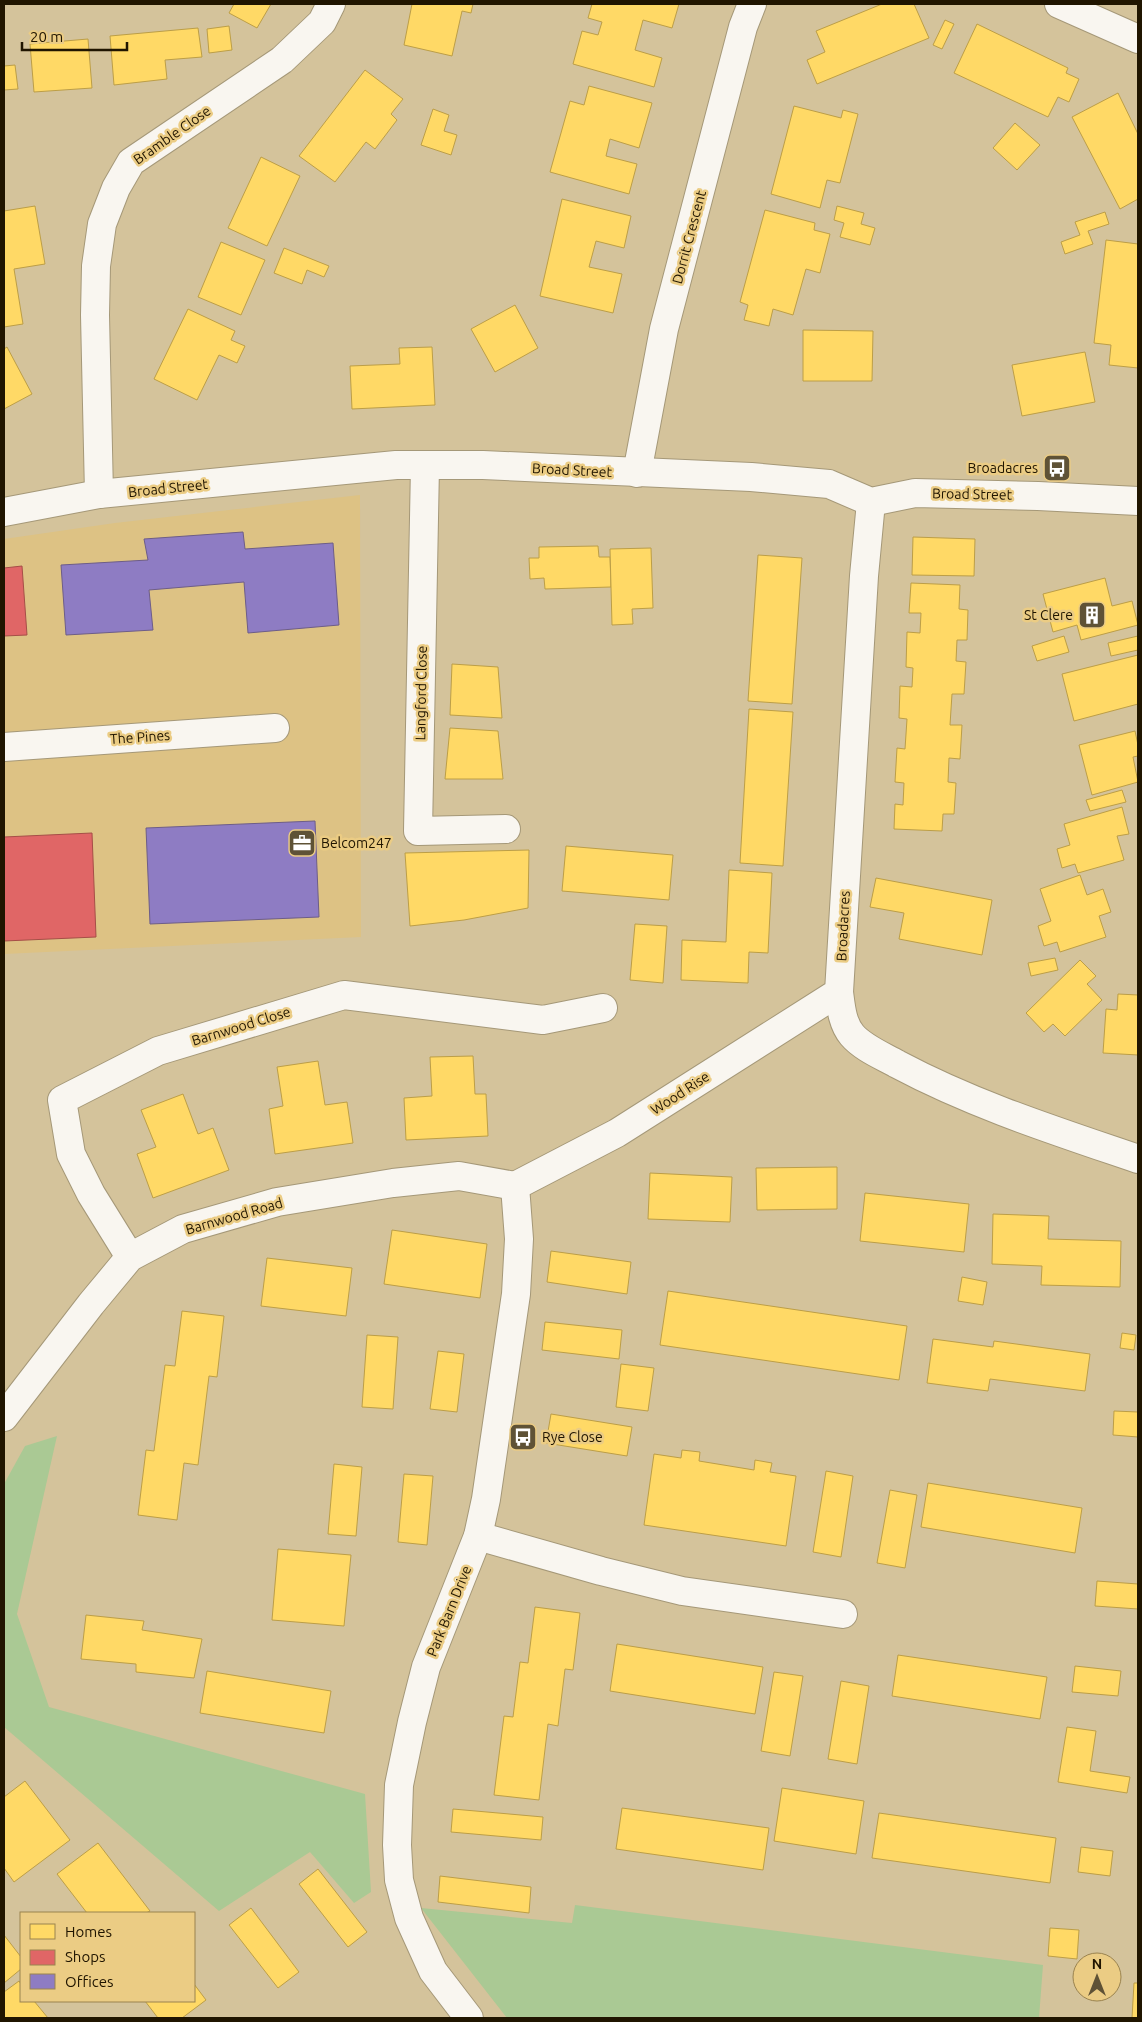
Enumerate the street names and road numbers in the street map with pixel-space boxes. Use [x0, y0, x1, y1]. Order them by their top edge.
street label: Bramble Close [130, 102, 214, 168]
street label: Dorrit Crescent [669, 188, 709, 286]
street label: Broad Street [532, 460, 613, 480]
street label: Broad Street [127, 476, 209, 500]
street label: Broad Street [932, 485, 1013, 503]
street label: Langford Close [412, 645, 430, 741]
street label: The Pines [109, 727, 171, 747]
street label: Broadacres [833, 890, 853, 962]
street label: Barnwood Close [190, 1003, 292, 1049]
street label: Wood Rise [648, 1068, 712, 1118]
street label: Barnwood Road [184, 1194, 284, 1238]
street label: Park Barn Drive [423, 1563, 475, 1659]

